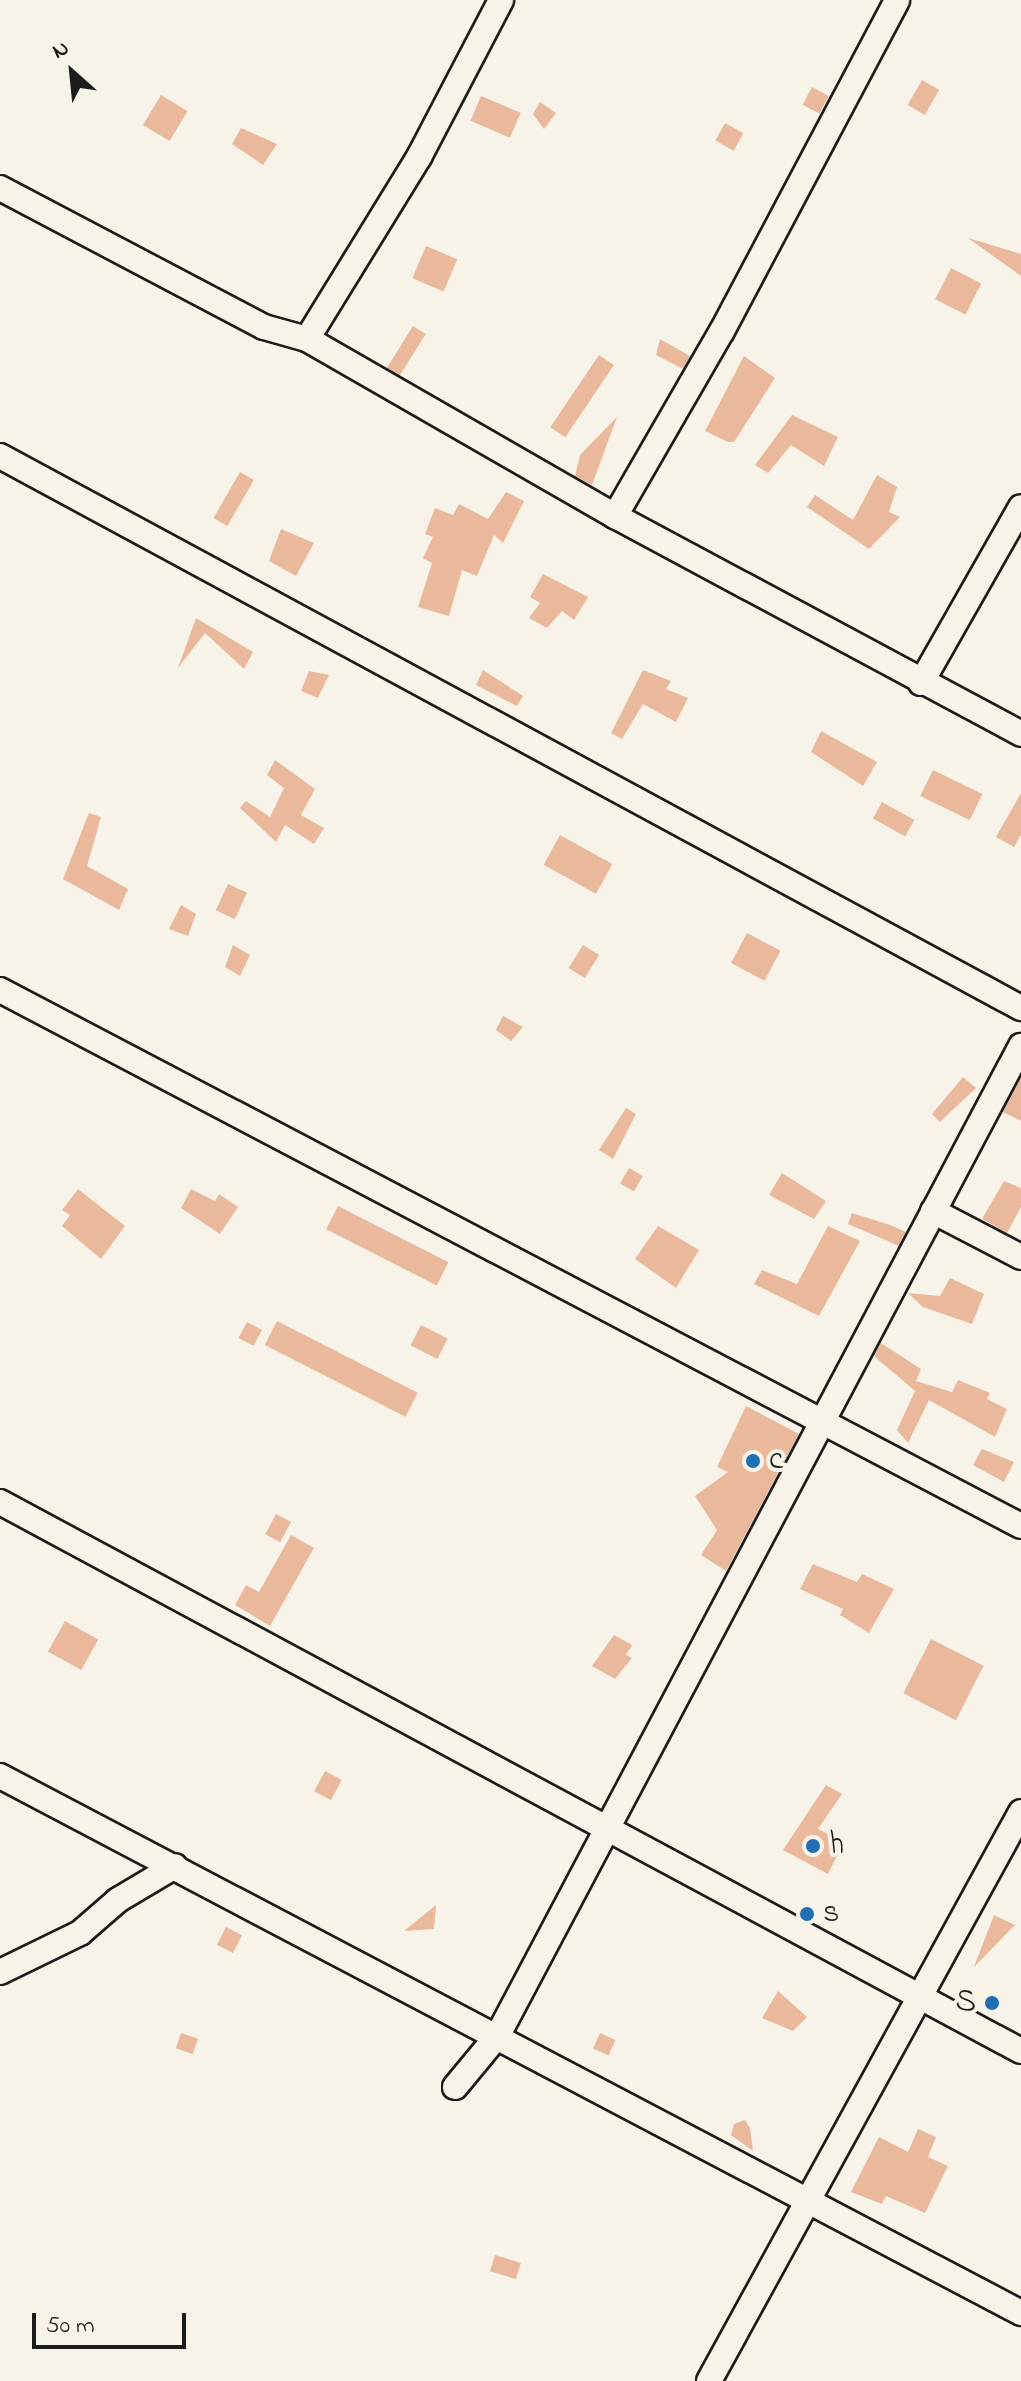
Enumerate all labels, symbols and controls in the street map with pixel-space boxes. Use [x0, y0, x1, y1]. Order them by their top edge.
north arrow [32, 32, 112, 112]
text: N [47, 33, 75, 68]
place label: c [769, 1442, 783, 1480]
marker: c [744, 1452, 762, 1470]
place label: h [829, 1827, 844, 1865]
marker: h [804, 1837, 822, 1855]
place label: s [823, 1895, 839, 1933]
marker: s [798, 1905, 816, 1923]
place label: S [955, 1984, 976, 2022]
marker: S [983, 1994, 1001, 2012]
scale bar [36, 2297, 190, 2347]
text: 50 m [46, 2309, 95, 2344]

